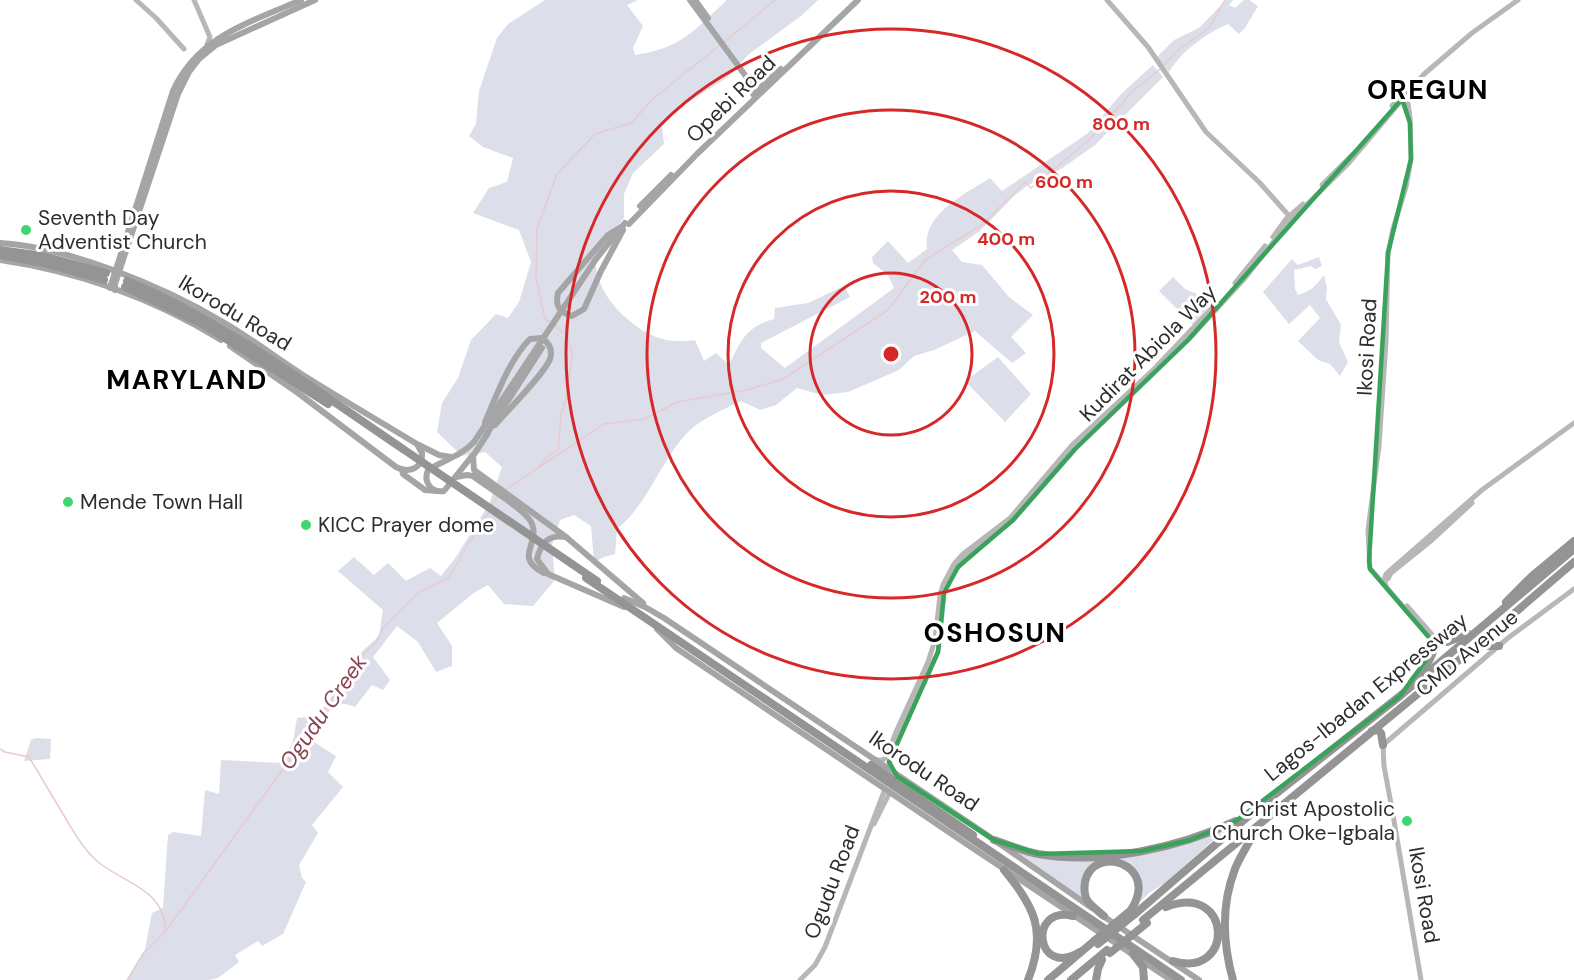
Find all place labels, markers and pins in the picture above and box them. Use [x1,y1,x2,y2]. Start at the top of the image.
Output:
place label: Seventh Day Adventist Church [38,204,207,256]
marker: Seventh Day Adventist Church [19,223,33,237]
centre of rings [881,344,901,364]
place label: Mende Town Hall [80,488,243,516]
marker: Mende Town Hall [61,495,75,509]
place label: KICC Prayer dome [318,511,494,539]
marker: KICC Prayer dome [299,518,313,532]
place label: Christ Apostolic Church Oke-Igbala [1212,795,1395,847]
marker: Christ Apostolic Church Oke-Igbala [1400,814,1414,828]

